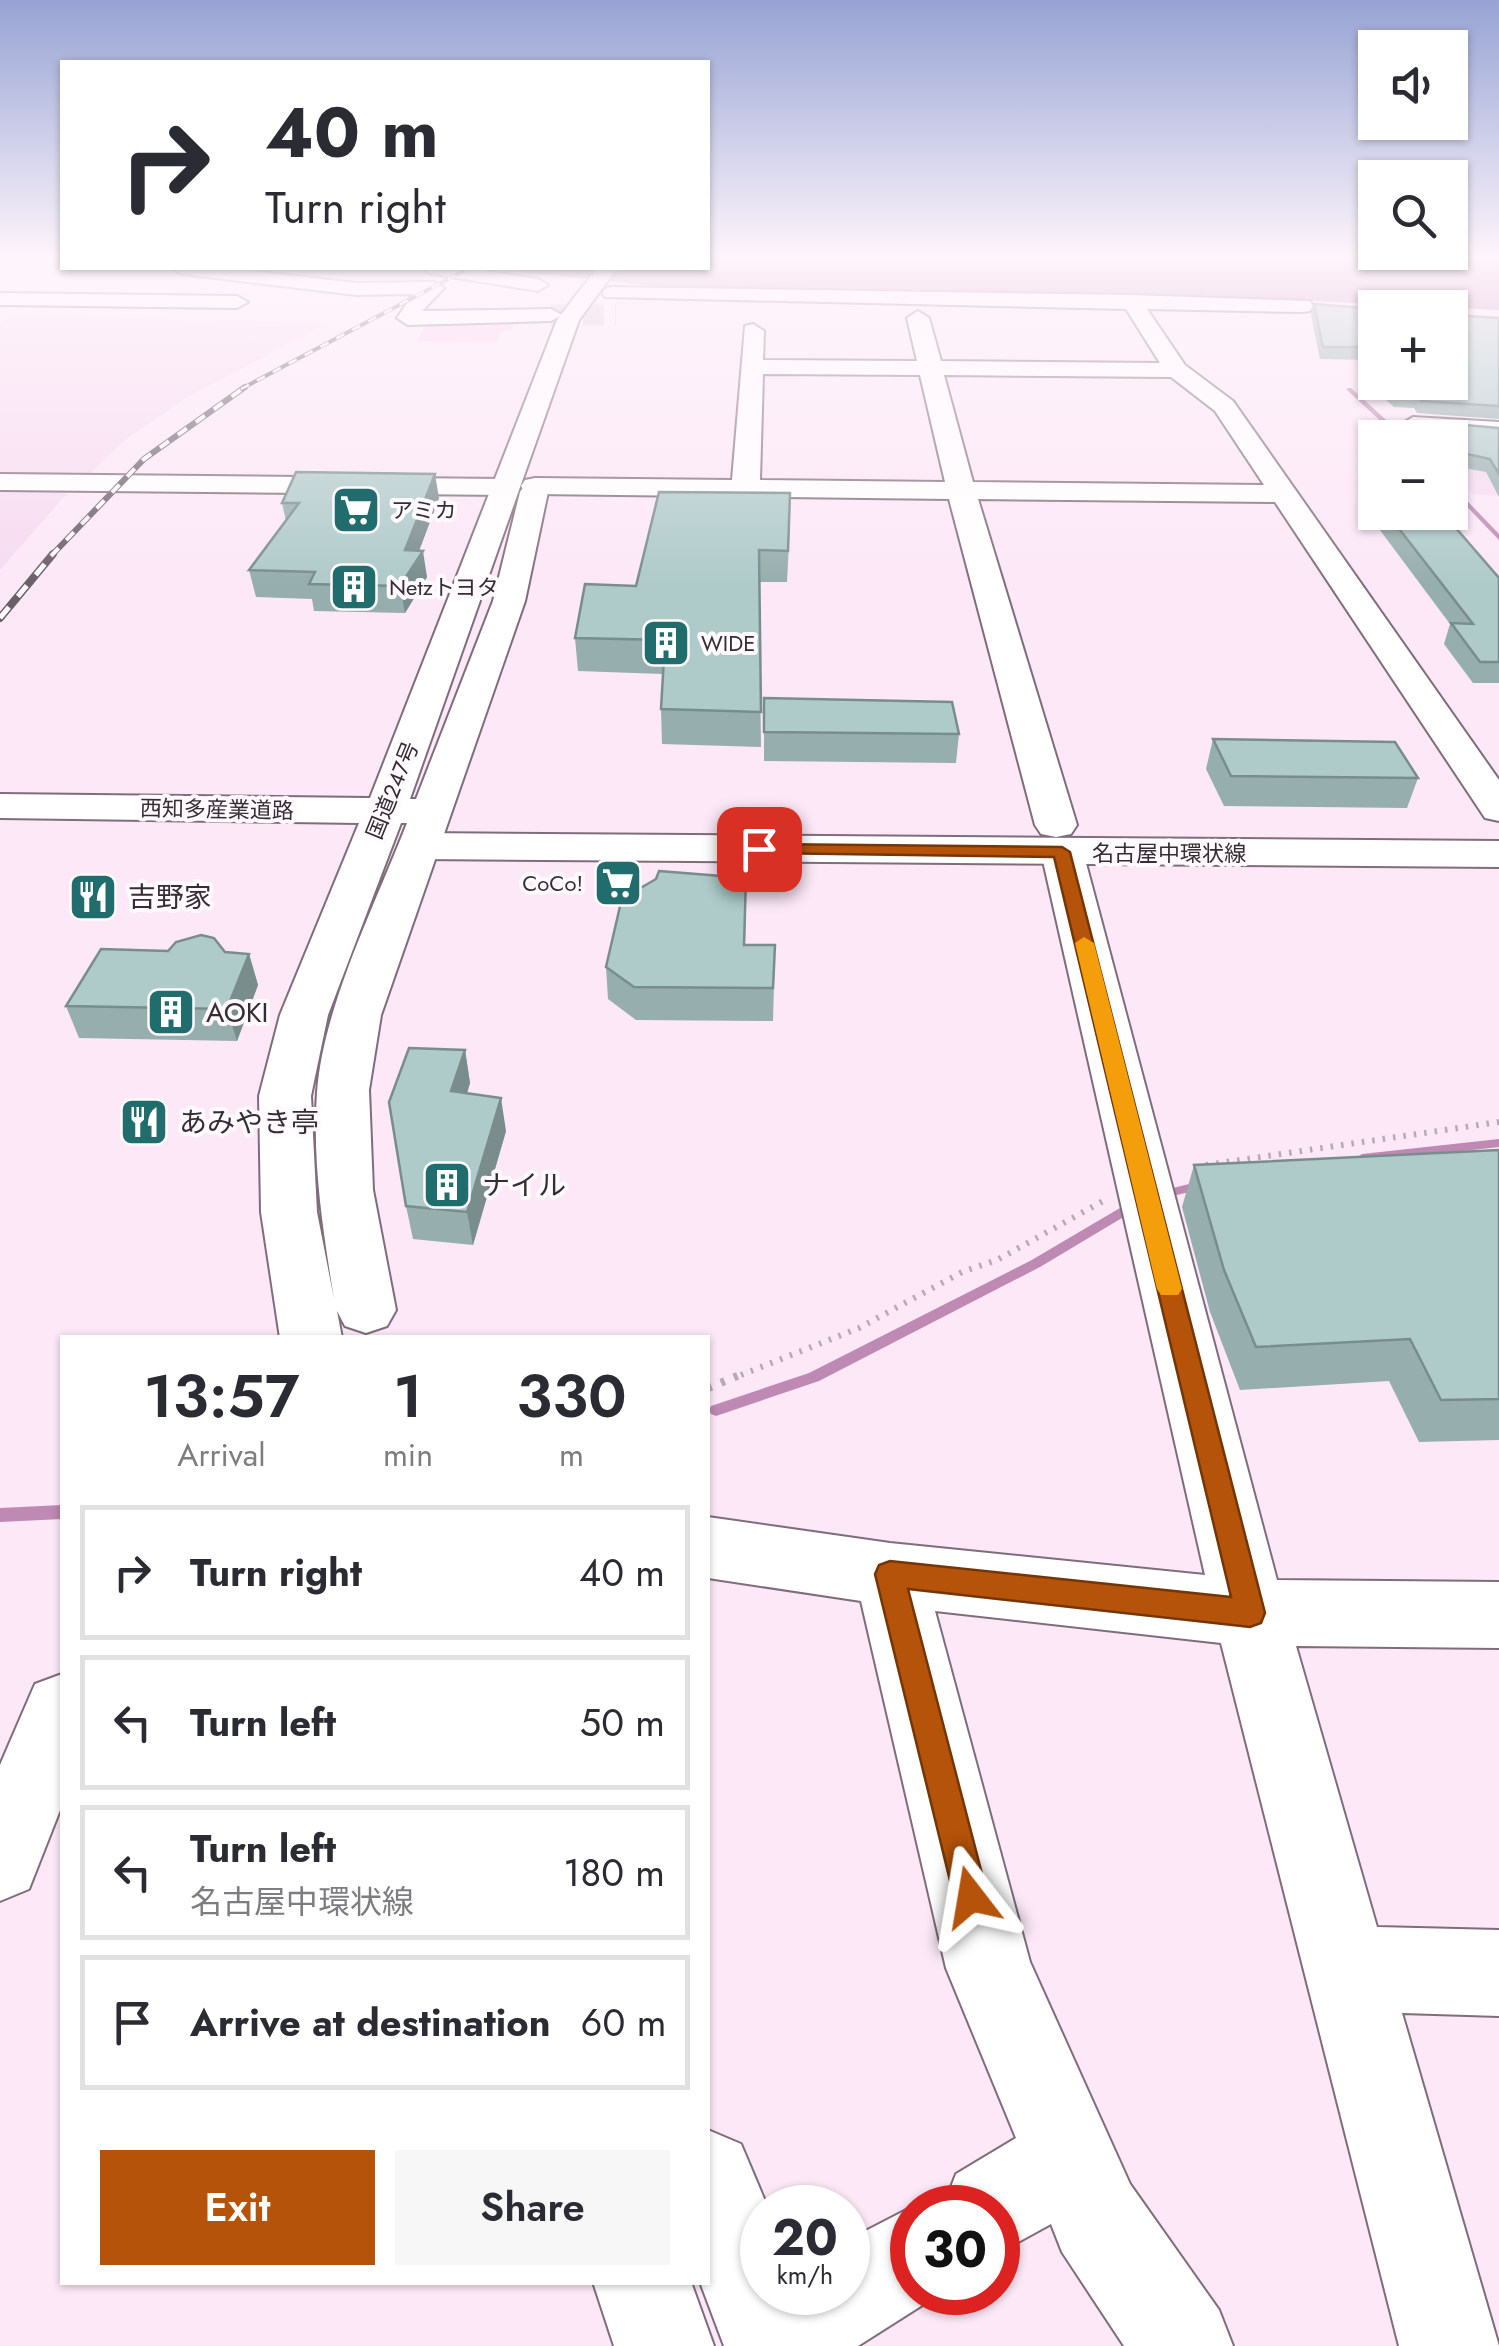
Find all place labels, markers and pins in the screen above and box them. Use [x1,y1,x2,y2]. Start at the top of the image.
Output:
supermarket icon: アミカ [330,484,382,536]
place label: アミカ [391,494,457,526]
building icon: Netzトヨタ [328,561,380,613]
place label: Netzトヨタ [389,571,499,603]
building icon: WIDE [640,617,692,669]
place label: WIDE [701,627,755,659]
pin [717,807,802,892]
supermarket icon: CoCo! [592,857,644,909]
place label: CoCo! [522,867,583,899]
restaurant icon: 吉野家 [67,871,119,923]
place label: 吉野家 [128,877,212,918]
building icon: AOKI [145,986,197,1038]
place label: AOKI [206,992,268,1033]
restaurant icon: あみやき亭 [118,1096,170,1148]
place label: あみやき亭 [179,1102,319,1143]
building icon: ナイル [421,1159,473,1211]
place label: ナイル [482,1165,566,1206]

